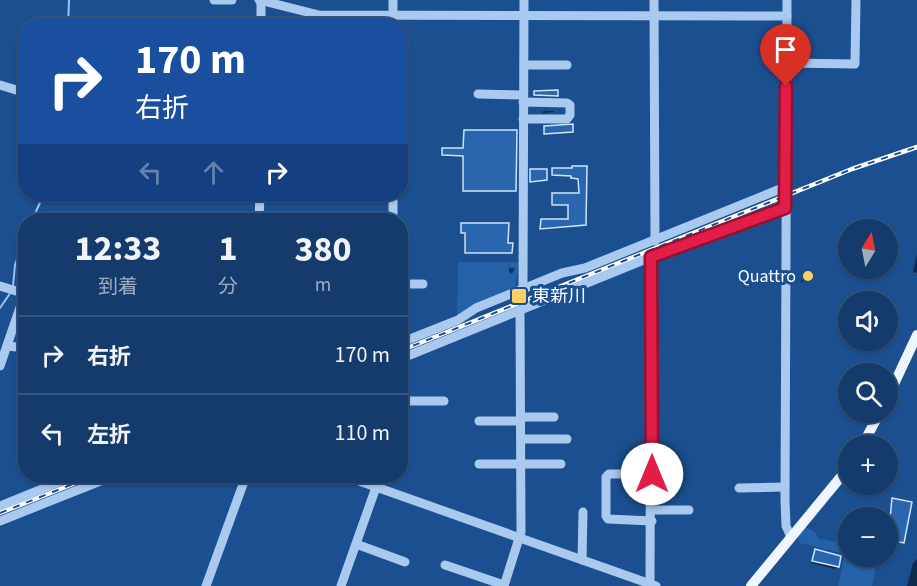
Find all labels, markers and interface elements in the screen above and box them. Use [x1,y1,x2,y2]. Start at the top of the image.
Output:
pin [760,24,811,86]
text: 170 m [135,30,246,90]
icon: arrive [769,33,802,66]
icon: right [36,42,114,120]
text: 右折 [135,89,189,128]
icon: left [134,156,167,189]
icon: ahead [197,156,230,189]
icon: right [260,156,293,189]
north arrow [838,219,898,279]
map controls [838,219,898,567]
text: 12:33 [75,223,161,274]
text: 1 [218,223,237,274]
text: 380 [294,224,351,275]
place label: Quattro [738,264,796,289]
marker: Quattro [801,269,815,283]
text: m [315,271,331,299]
text: 到着 [98,273,138,301]
text: 分 [218,273,238,301]
place label: 東新川 [532,284,586,309]
marker: 東新川 [510,287,528,305]
button: sound [838,291,898,351]
icon: right [36,339,69,372]
text: 170 m [335,339,390,371]
text: 右折 [87,341,131,373]
button: search [838,363,898,423]
icon: left [36,417,69,450]
text: 110 m [335,417,390,449]
text: 左折 [87,419,131,451]
button: + [838,435,898,495]
position arrow [620,442,684,506]
button: − [838,507,898,567]

